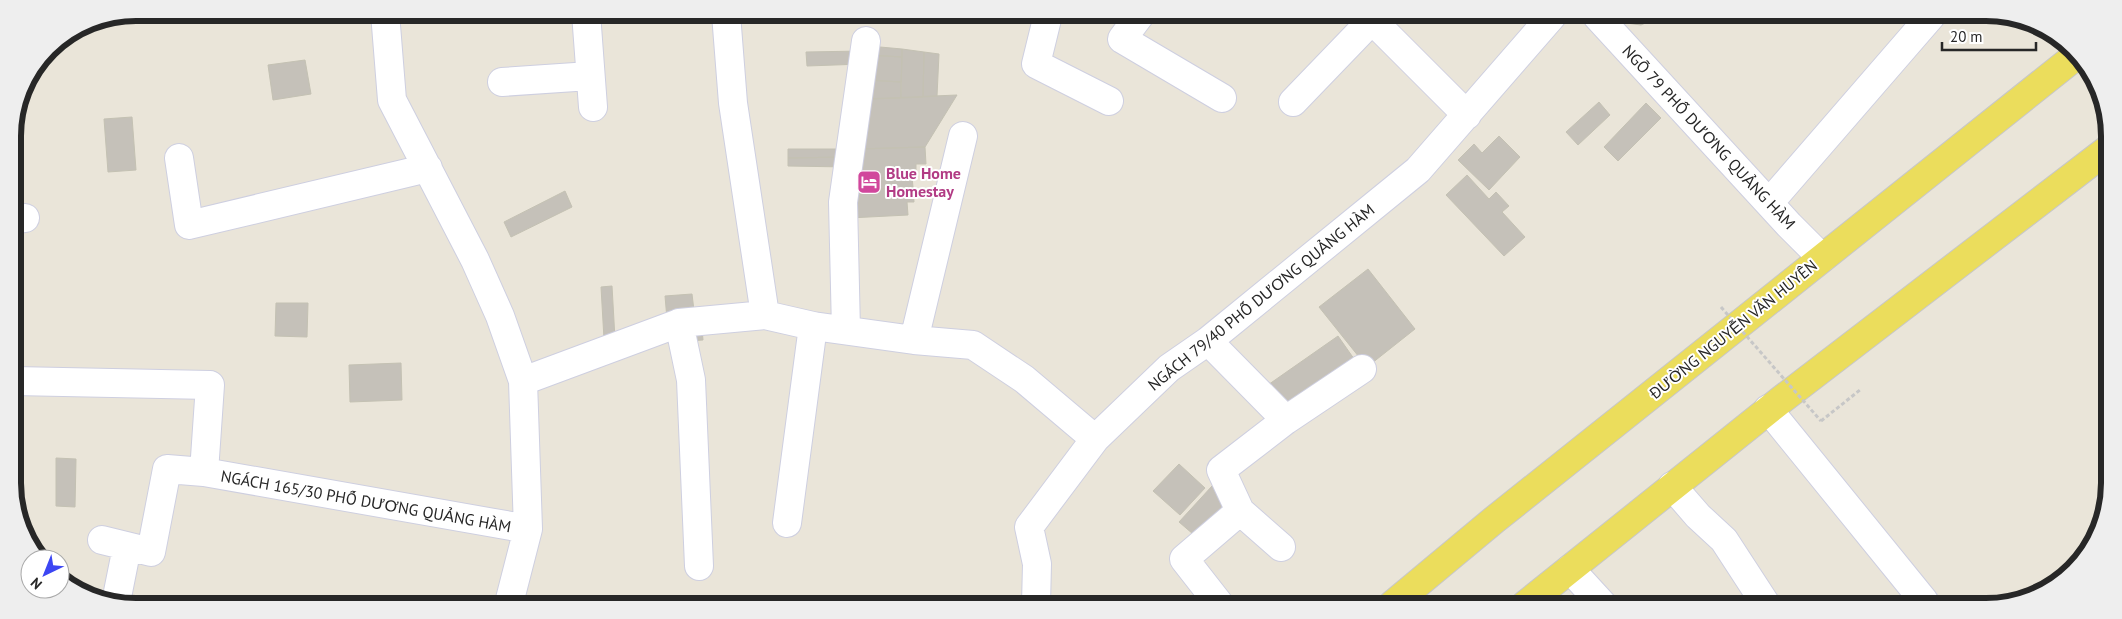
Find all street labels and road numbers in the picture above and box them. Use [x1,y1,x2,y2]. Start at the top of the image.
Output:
street label: NGÕ 79 PHỐ DƯƠNG QUẢNG HÀM [1618,41,1800,233]
street label: NGÁCH 79/40 PHỐ DƯƠNG QUẢNG HÀM [1144,199,1378,395]
street label: ĐƯỜNG NGUYỄN VĂN HUYÊN [1644,255,1821,404]
street label: NGÁCH 165/30 PHỐ DƯƠNG QUẢNG HÀM [219,466,513,536]

